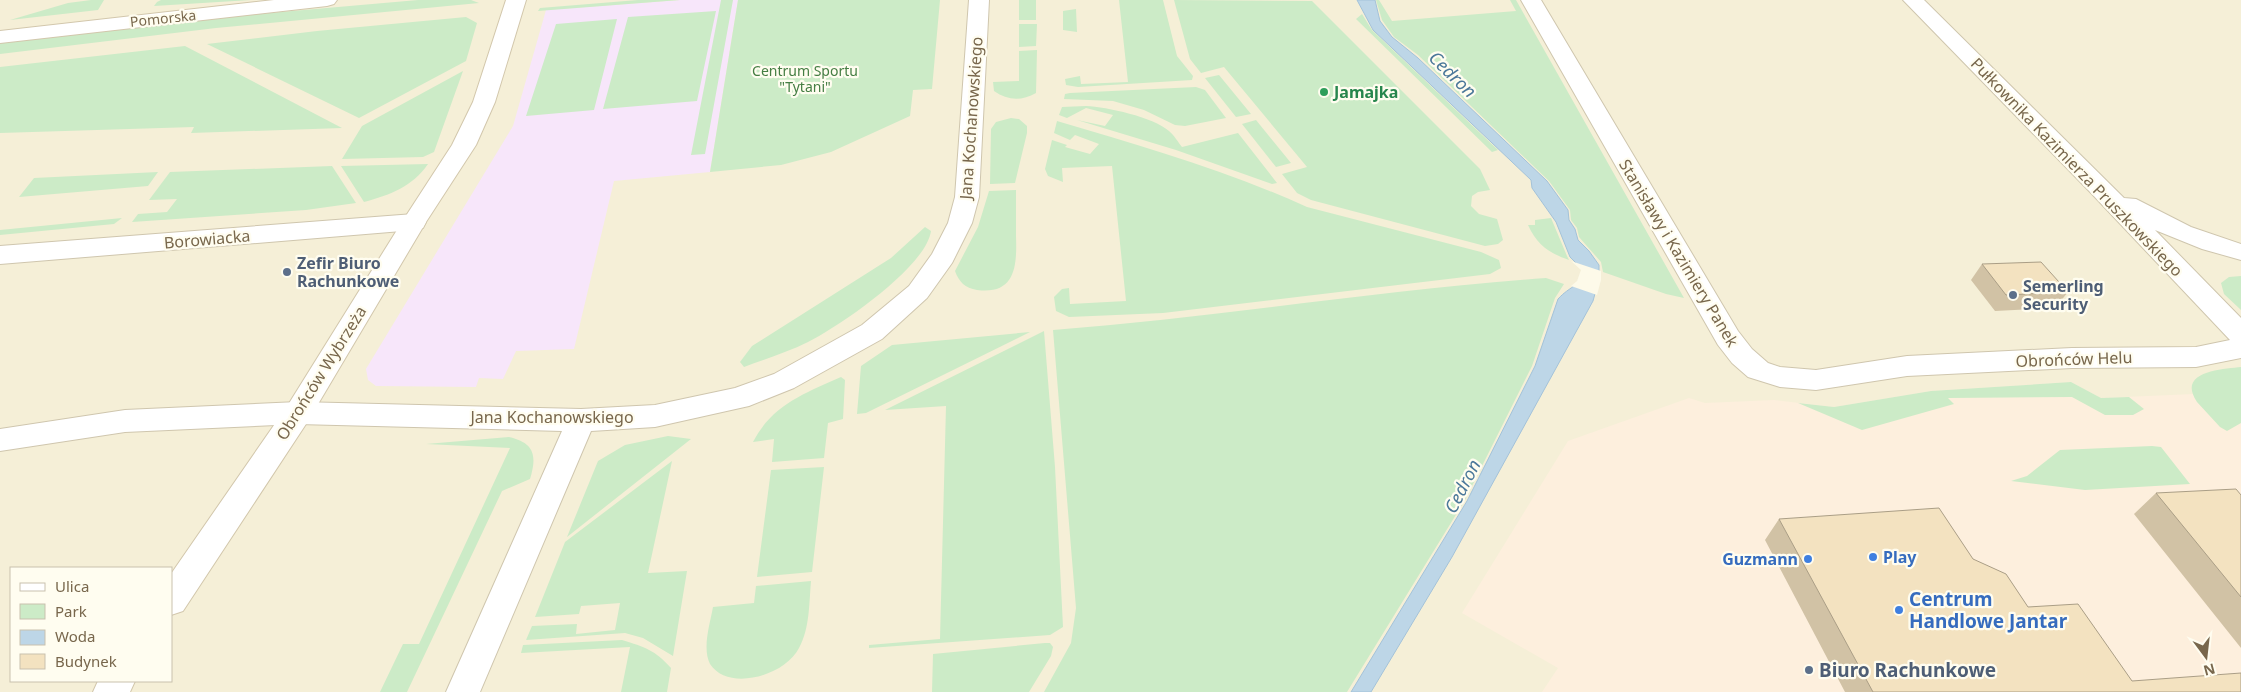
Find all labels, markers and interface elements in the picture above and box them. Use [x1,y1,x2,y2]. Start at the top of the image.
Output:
street label: Pomorska [129,5,197,31]
street label: Jana Kochanowskiego [954,36,988,202]
water label: Cedron [1424,45,1482,103]
street label: Pułkownika Kazimierza Pruszkowskiego [1966,53,2188,281]
park label: Centrum Sportu "Tytani" [752,61,858,96]
place label: Jamajka [1332,81,1398,103]
marker: Jamajka [1318,86,1330,98]
street label: Stanisławy i Kazimiery Panek [1614,155,1744,351]
street label: Borowiacka [163,224,251,254]
place label: Zefir Biuro Rachunkowe [297,252,399,292]
marker: Zefir Biuro Rachunkowe [281,266,293,278]
place label: Semerling Security [2023,275,2104,315]
marker: Semerling Security [2007,289,2019,301]
street label: Obrońców Wybrzeża [271,302,371,444]
street label: Obrońców Helu [2015,346,2133,372]
street label: Jana Kochanowskiego [468,406,634,428]
water label: Cedron [1438,455,1486,517]
place label: Play [1883,546,1917,568]
place label: Guzmann [1722,548,1798,570]
marker: Play [1867,551,1879,563]
marker: Guzmann [1802,553,1814,565]
legend [10,567,172,682]
text: Ulica [55,576,89,596]
place label: Centrum Handlowe Jantar [1909,586,2068,634]
text: Park [55,601,87,621]
marker: Centrum Handlowe Jantar [1893,604,1905,616]
text: Woda [55,626,95,646]
north arrow [2181,632,2231,682]
text: Budynek [55,651,117,671]
place label: Biuro Rachunkowe [1819,657,1996,683]
text: N [2202,659,2217,681]
marker: Biuro Rachunkowe [1803,664,1815,676]

